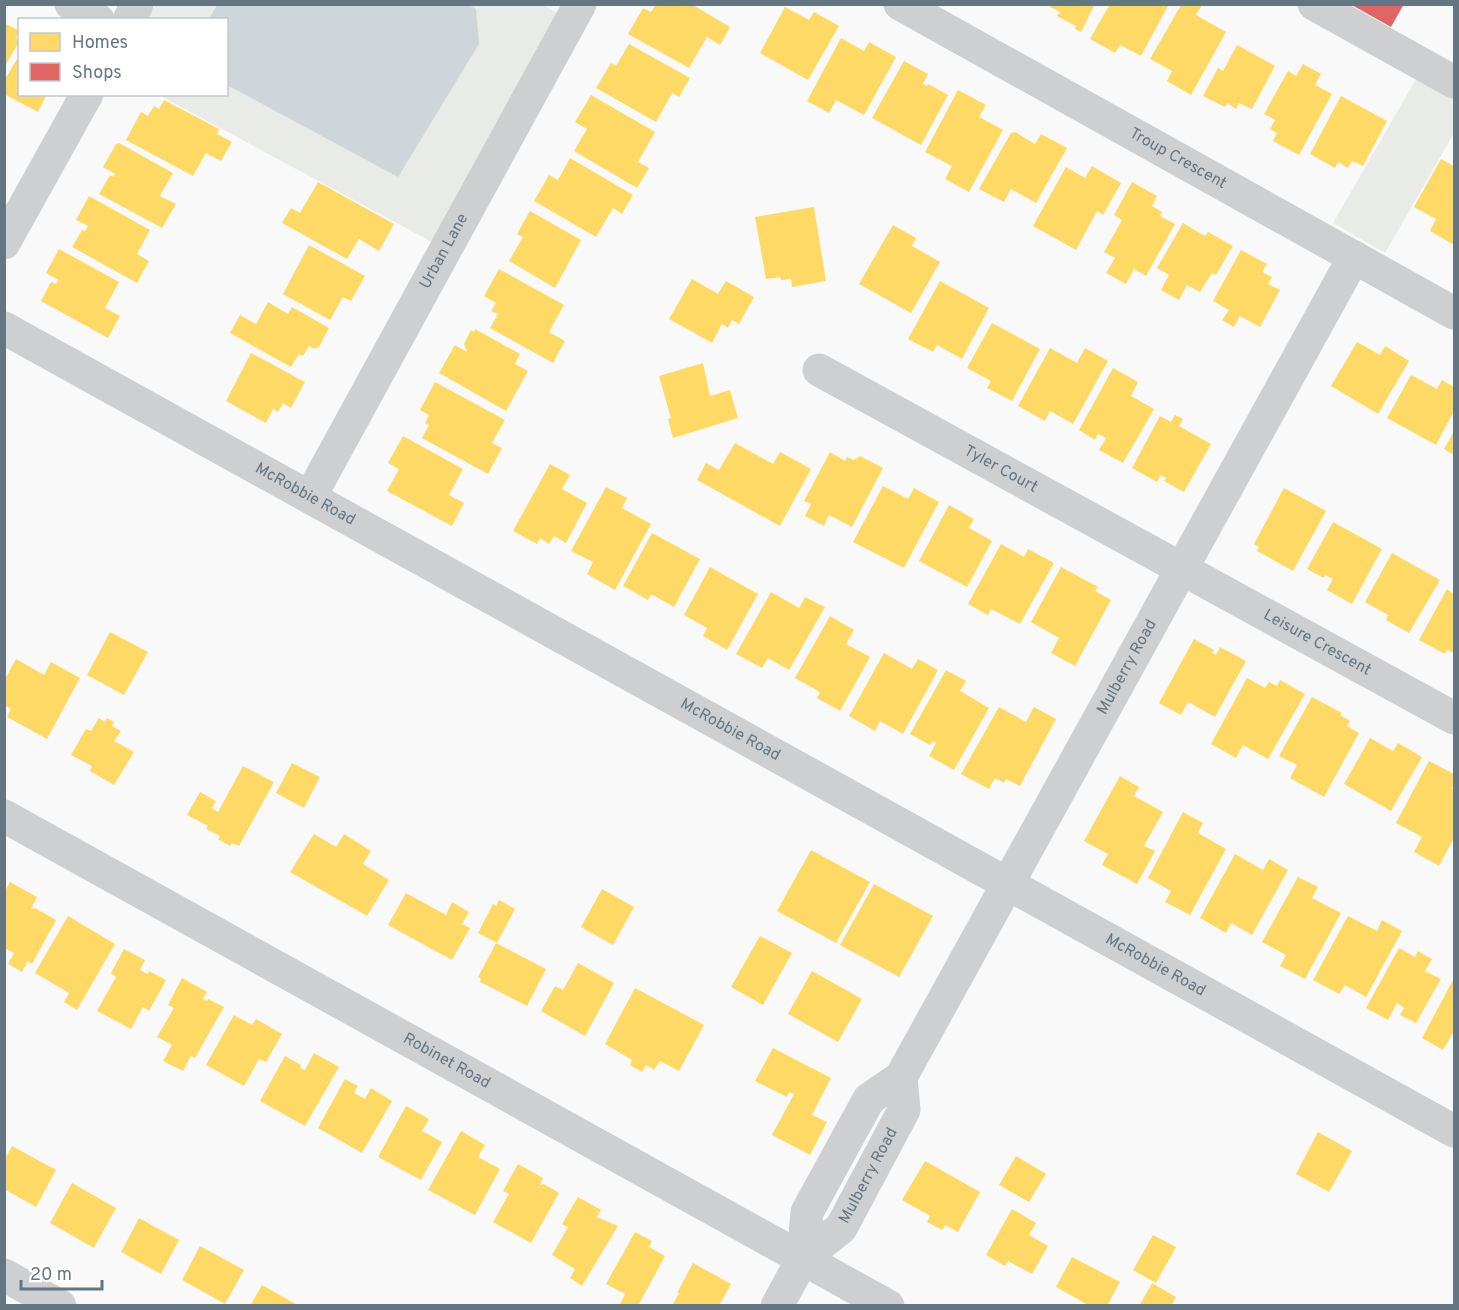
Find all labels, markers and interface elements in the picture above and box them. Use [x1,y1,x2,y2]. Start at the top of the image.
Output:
legend [18,18,228,96]
text: Homes [72,32,128,55]
text: Shops [72,62,122,85]
street label: Troup Crescent [1126,124,1230,194]
street label: Urban Lane [416,210,473,293]
street label: Tyler Court [960,441,1041,498]
street label: McRobbie Road [251,459,359,530]
street label: Leisure Crescent [1260,605,1375,681]
street label: Mulberry Road [1093,616,1162,718]
street label: McRobbie Road [676,694,784,766]
street label: McRobbie Road [1102,930,1209,1001]
street label: Robinet Road [399,1029,494,1094]
street label: Mulberry Road [835,1125,903,1227]
scale bar [21,1253,102,1291]
text: 20 m [30,1264,72,1287]

